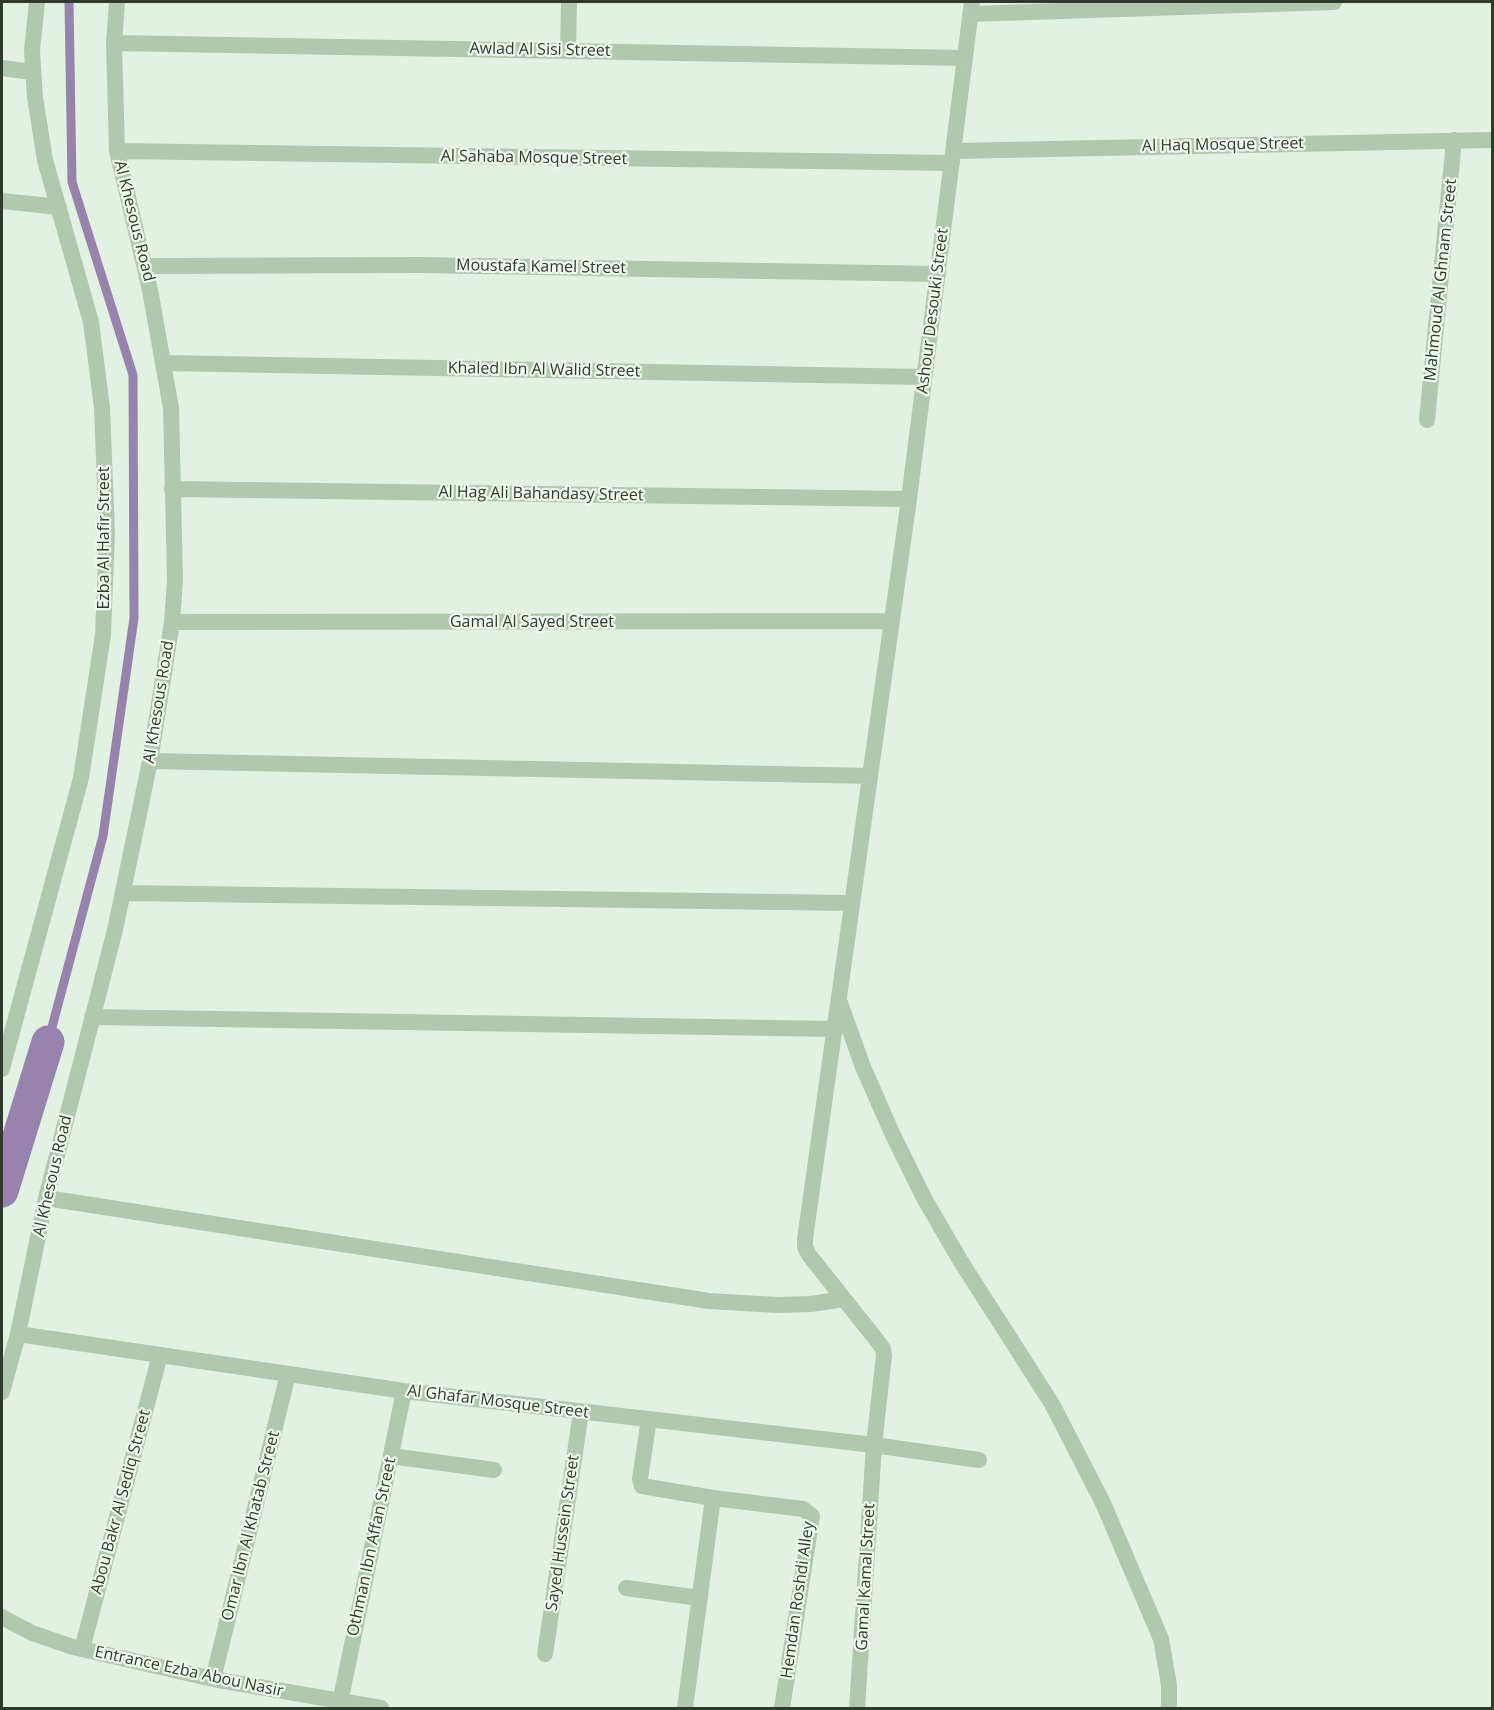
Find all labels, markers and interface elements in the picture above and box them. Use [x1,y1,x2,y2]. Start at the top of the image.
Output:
street label: Awlad Al Sisi Street [469,39,611,61]
street label: Al Haq Mosque Street [1142,134,1304,156]
street label: Al Sahaba Mosque Street [441,147,627,169]
street label: Al Khesous Road [110,159,158,283]
street label: Mahmoud Al Ghnam Street [1421,178,1461,382]
street label: Ashour Desouki Street [913,227,953,395]
street label: Moustafa Kamel Street [456,256,626,278]
street label: Khaled Ibn Al Walid Street [448,359,640,381]
street label: Ezba Al Hafir Street [94,466,114,610]
street label: Al Hag Ali Bahandasy Street [438,483,644,505]
street label: Gamal Al Sayed Street [450,612,614,632]
street label: Al Khesous Road [140,639,178,765]
street label: Al Khesous Road [30,1113,76,1239]
street label: Al Ghafar Mosque Street [406,1381,590,1423]
street label: Abou Bakr Al Sediq Street [87,1408,155,1596]
street label: Omar Ibn Al Khatab Street [218,1429,284,1623]
street label: Sayed Hussein Street [543,1454,583,1612]
street label: Othman Ibn Affan Street [344,1456,400,1638]
street label: Gamal Kamal Street [853,1503,879,1651]
street label: Hemdan Roshdi Alley [777,1520,819,1680]
street label: Entrance Ezba Abou Nasir [93,1643,285,1701]

